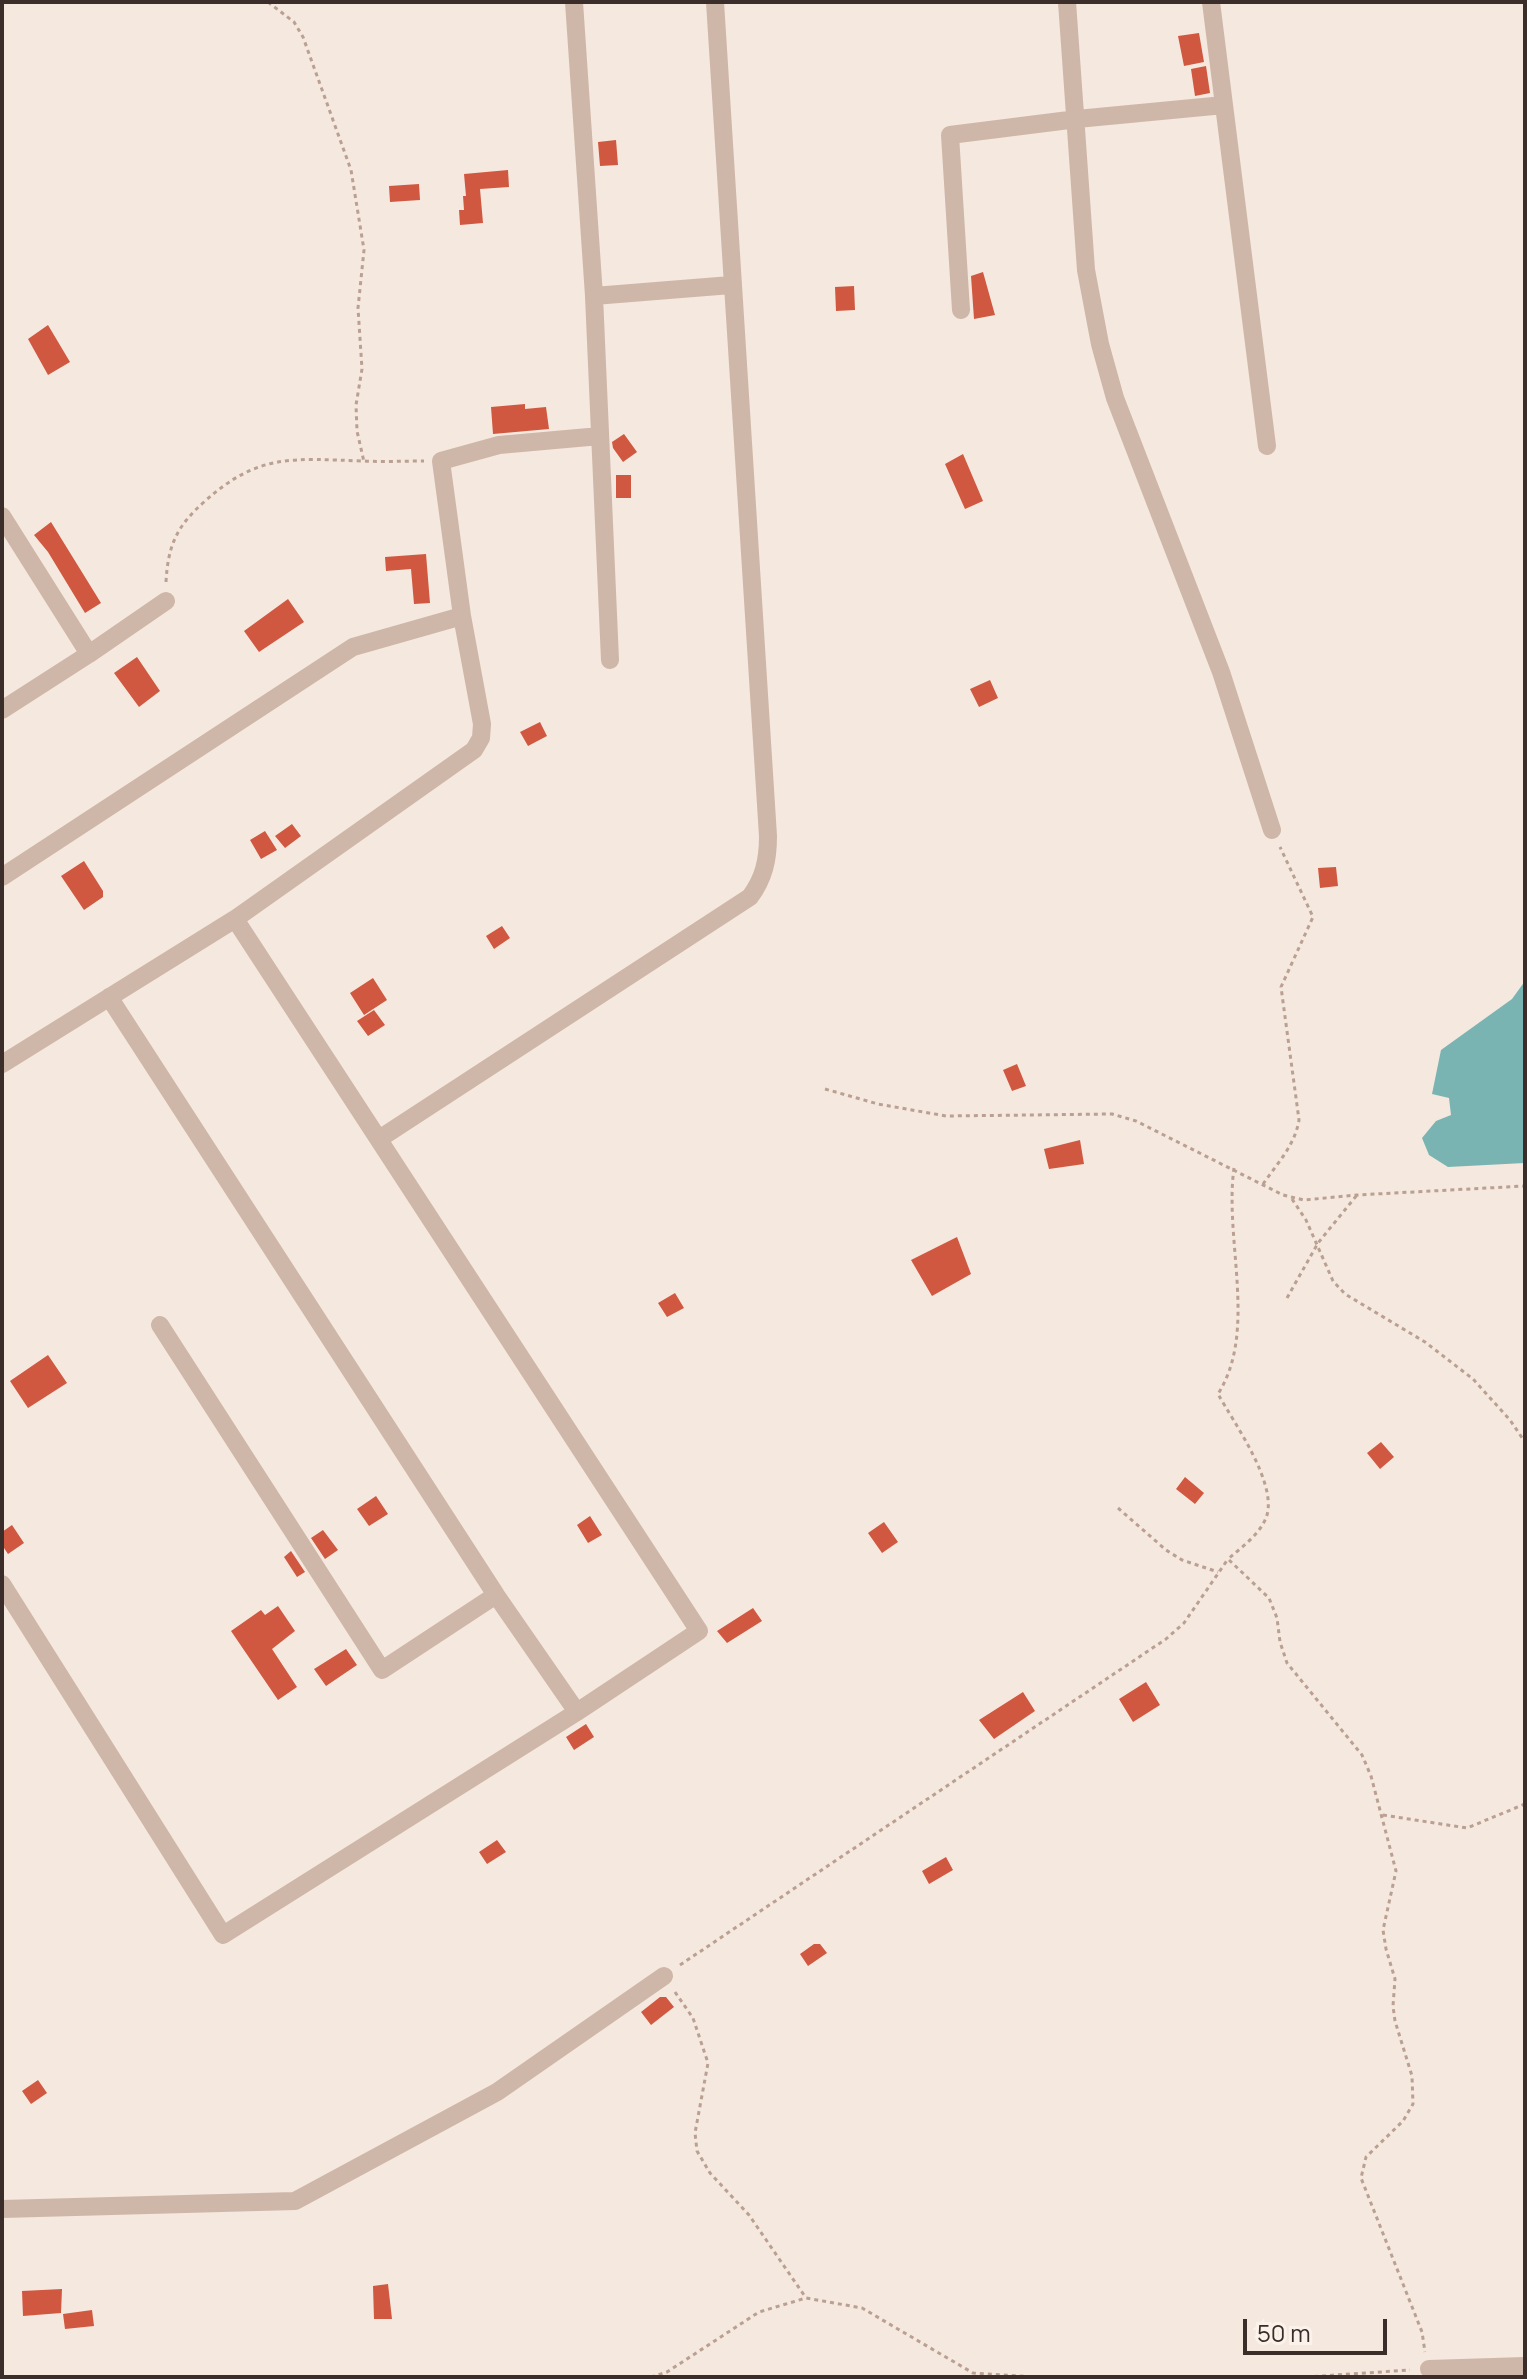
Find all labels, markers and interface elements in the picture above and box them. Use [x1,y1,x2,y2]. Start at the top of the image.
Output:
scale bar [1247,2303,1391,2353]
text: 50 m [1257,2316,1311,2349]

